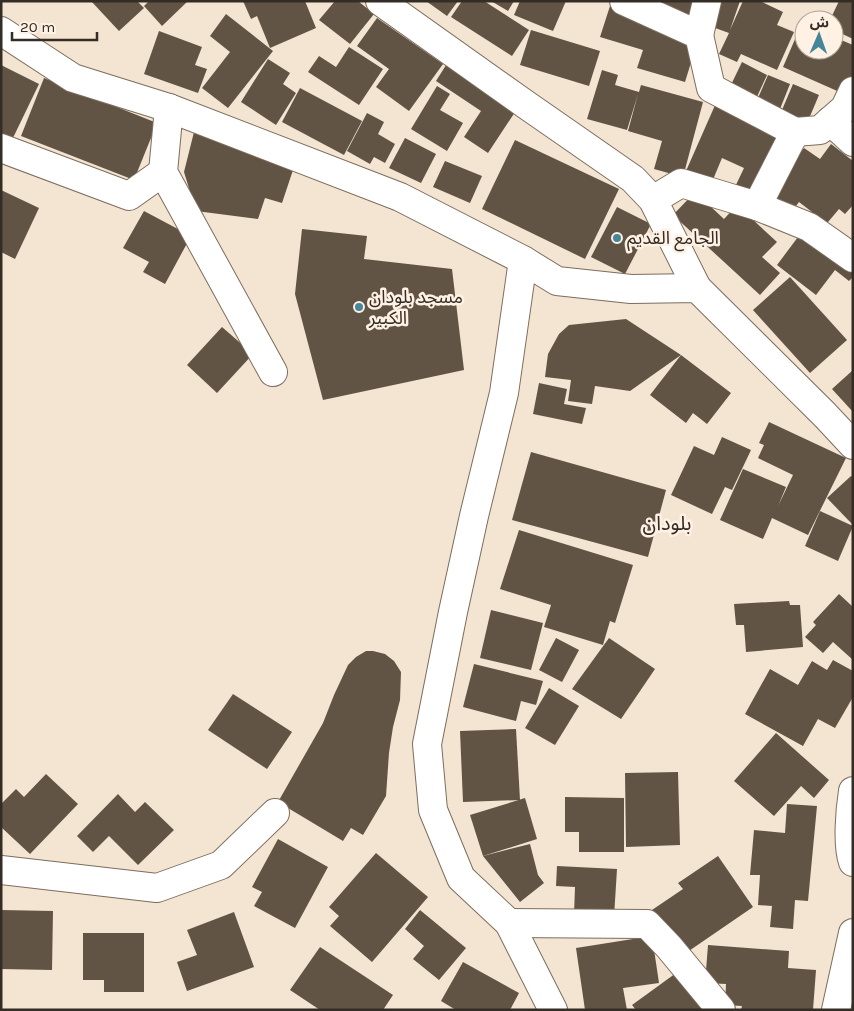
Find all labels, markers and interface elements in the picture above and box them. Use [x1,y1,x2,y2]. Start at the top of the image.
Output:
scale bar [12,10,98,42]
north arrow [794,10,844,60]
text: ش [810,14,829,31]
text: 20 m [20,18,55,36]
place label: الجامع القديم [627,227,719,252]
marker: الجامع القديم [611,232,623,244]
place label: مسجد بلودان الكبير [368,286,463,329]
marker: مسجد بلودان الكبير [353,301,365,313]
district label: بلودان [643,512,691,535]

